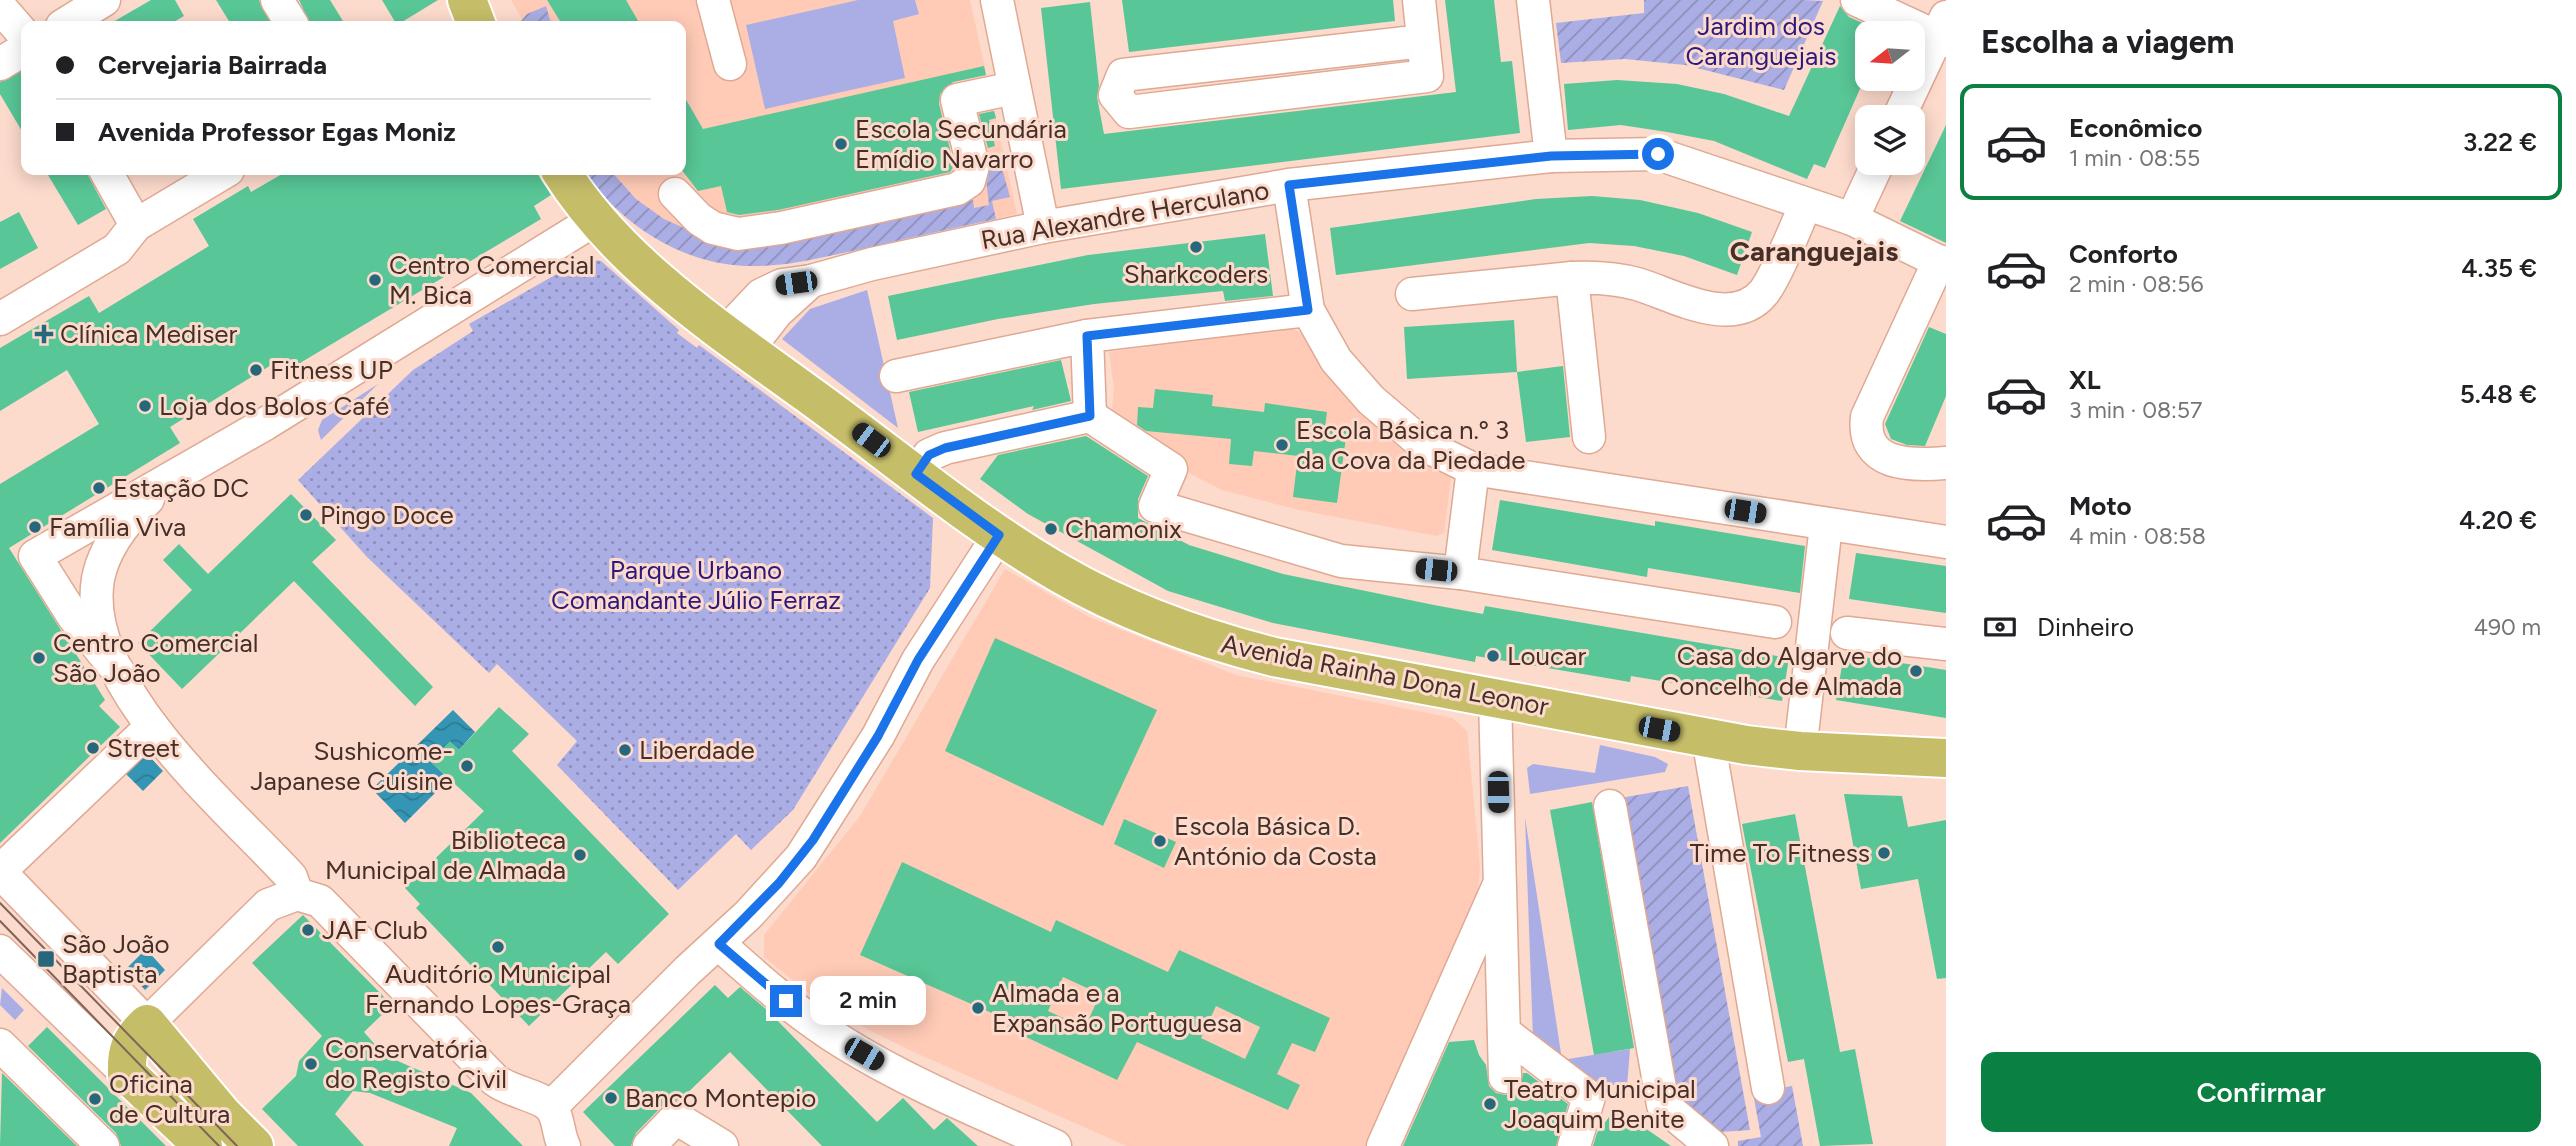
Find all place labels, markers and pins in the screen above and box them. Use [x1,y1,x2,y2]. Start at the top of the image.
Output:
place label: Escola Secundária Emídio Navarro [855,113,1067,175]
marker: Escola Secundária Emídio Navarro [833,136,849,152]
marker: Sharkcoders [1188,239,1204,255]
place label: Centro Comercial M. Bica [389,249,595,311]
place label: Sharkcoders [1124,258,1268,290]
marker: Centro Comercial M. Bica [367,272,383,288]
place label: Clínica Mediser [60,318,238,350]
marker: Clínica Mediser [34,324,54,344]
place label: Fitness UP [270,354,393,386]
marker: Fitness UP [248,362,264,378]
place label: Loja dos Bolos Café [159,390,389,422]
marker: Loja dos Bolos Café [137,398,153,414]
place label: Escola Básica n.º 3 da Cova da Piedade [1296,414,1525,476]
marker: Escola Básica n.º 3 da Cova da Piedade [1274,437,1290,453]
place label: Estação DC [113,472,249,504]
marker: Estação DC [91,480,107,496]
place label: Pingo Doce [320,499,454,531]
marker: Pingo Doce [298,507,314,523]
place label: Família Viva [49,511,186,543]
place label: Chamonix [1065,513,1182,545]
marker: Família Viva [27,519,43,535]
marker: Chamonix [1043,521,1059,537]
place label: Centro Comercial São João [53,627,259,689]
place label: Loucar [1507,640,1586,672]
place label: Casa do Algarve do Concelho de Almada [1661,640,1902,702]
marker: Loucar [1485,648,1501,664]
marker: Centro Comercial São João [31,650,47,666]
marker: Casa do Algarve do Concelho de Almada [1908,663,1924,679]
place label: Street [107,732,180,764]
place label: Liberdade [639,734,755,766]
place label: Sushicome- Japanese Cuisine [250,735,453,797]
marker: Street [85,740,101,756]
marker: Liberdade [617,742,633,758]
marker: Sushicome- Japanese Cuisine [459,758,475,774]
place label: Escola Básica D. António da Costa [1174,810,1377,872]
place label: Biblioteca Municipal de Almada [325,824,566,886]
marker: Escola Básica D. António da Costa [1152,833,1168,849]
place label: Time To Fitness [1690,837,1870,869]
marker: Time To Fitness [1876,845,1892,861]
marker: Biblioteca Municipal de Almada [572,847,588,863]
place label: JAF Club [322,914,428,946]
marker: JAF Club [300,922,316,938]
place label: São João Baptista [62,928,169,990]
marker: Auditório Municipal Fernando Lopes-Graça [490,939,506,955]
marker: São João Baptista [36,949,56,969]
place label: Auditório Municipal Fernando Lopes-Graça [365,958,631,1020]
place label: Almada e a Expansão Portuguesa [992,977,1242,1039]
marker: Almada e a Expansão Portuguesa [970,1000,986,1016]
place label: Conservatória do Registo Civil [325,1033,507,1095]
marker: Conservatória do Registo Civil [303,1056,319,1072]
place label: Oficina de Cultura [109,1068,230,1130]
place label: Teatro Municipal Joaquim Benite [1504,1073,1696,1135]
place label: Banco Montepio [625,1082,816,1114]
marker: Banco Montepio [603,1090,619,1106]
marker: Oficina de Cultura [87,1091,103,1107]
marker: Teatro Municipal Joaquim Benite [1482,1096,1498,1112]

